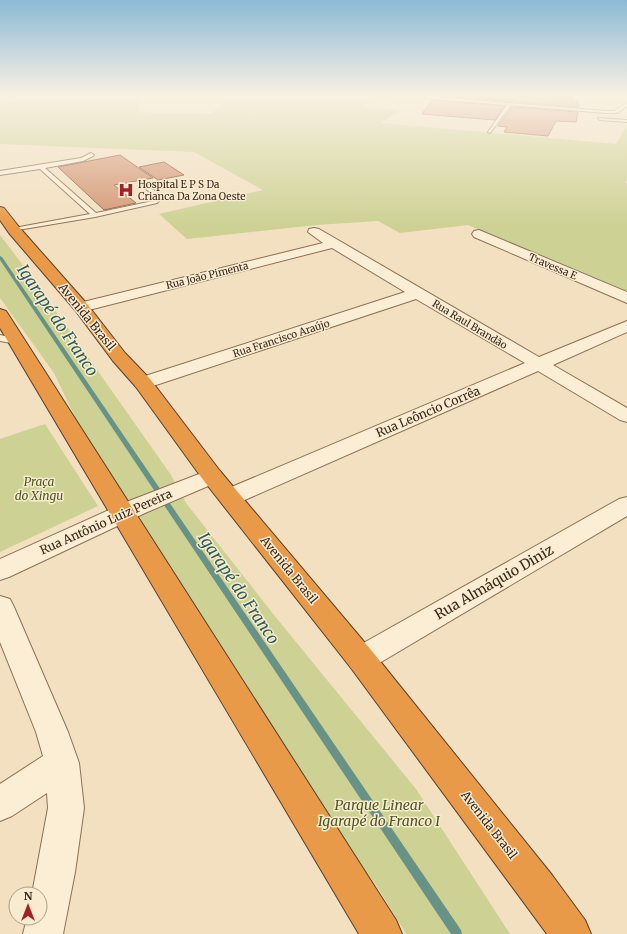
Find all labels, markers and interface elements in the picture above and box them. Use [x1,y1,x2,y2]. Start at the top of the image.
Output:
place label: Hospital E P S Da Crianca Da Zona Oeste [138,178,245,203]
hospital icon: Hospital E P S Da Crianca Da Zona Oeste [117,181,135,199]
street label: Travessa E [527,250,580,283]
street label: Rua João Pimenta [165,259,250,292]
water label: Igarapé do Franco [13,260,103,380]
street label: Avenida Brasil [55,279,119,354]
street label: Rua Raul Brandão [430,297,510,352]
street label: Rua Francisco Araújo [231,317,331,360]
street label: Rua Leôncio Corrêa [374,383,483,440]
park label: Praça do Xingu [15,474,63,503]
street label: Rua Antônio Luiz Pereira [37,485,175,557]
water label: Igarapé do Franco [194,528,284,648]
street label: Avenida Brasil [257,532,321,607]
street label: Rua Almáquio Diniz [431,540,557,623]
street label: Avenida Brasil [458,787,521,862]
park label: Parque Linear Igarapé do Franco I [318,796,440,830]
north arrow [8,886,48,926]
text: N [24,889,33,903]

